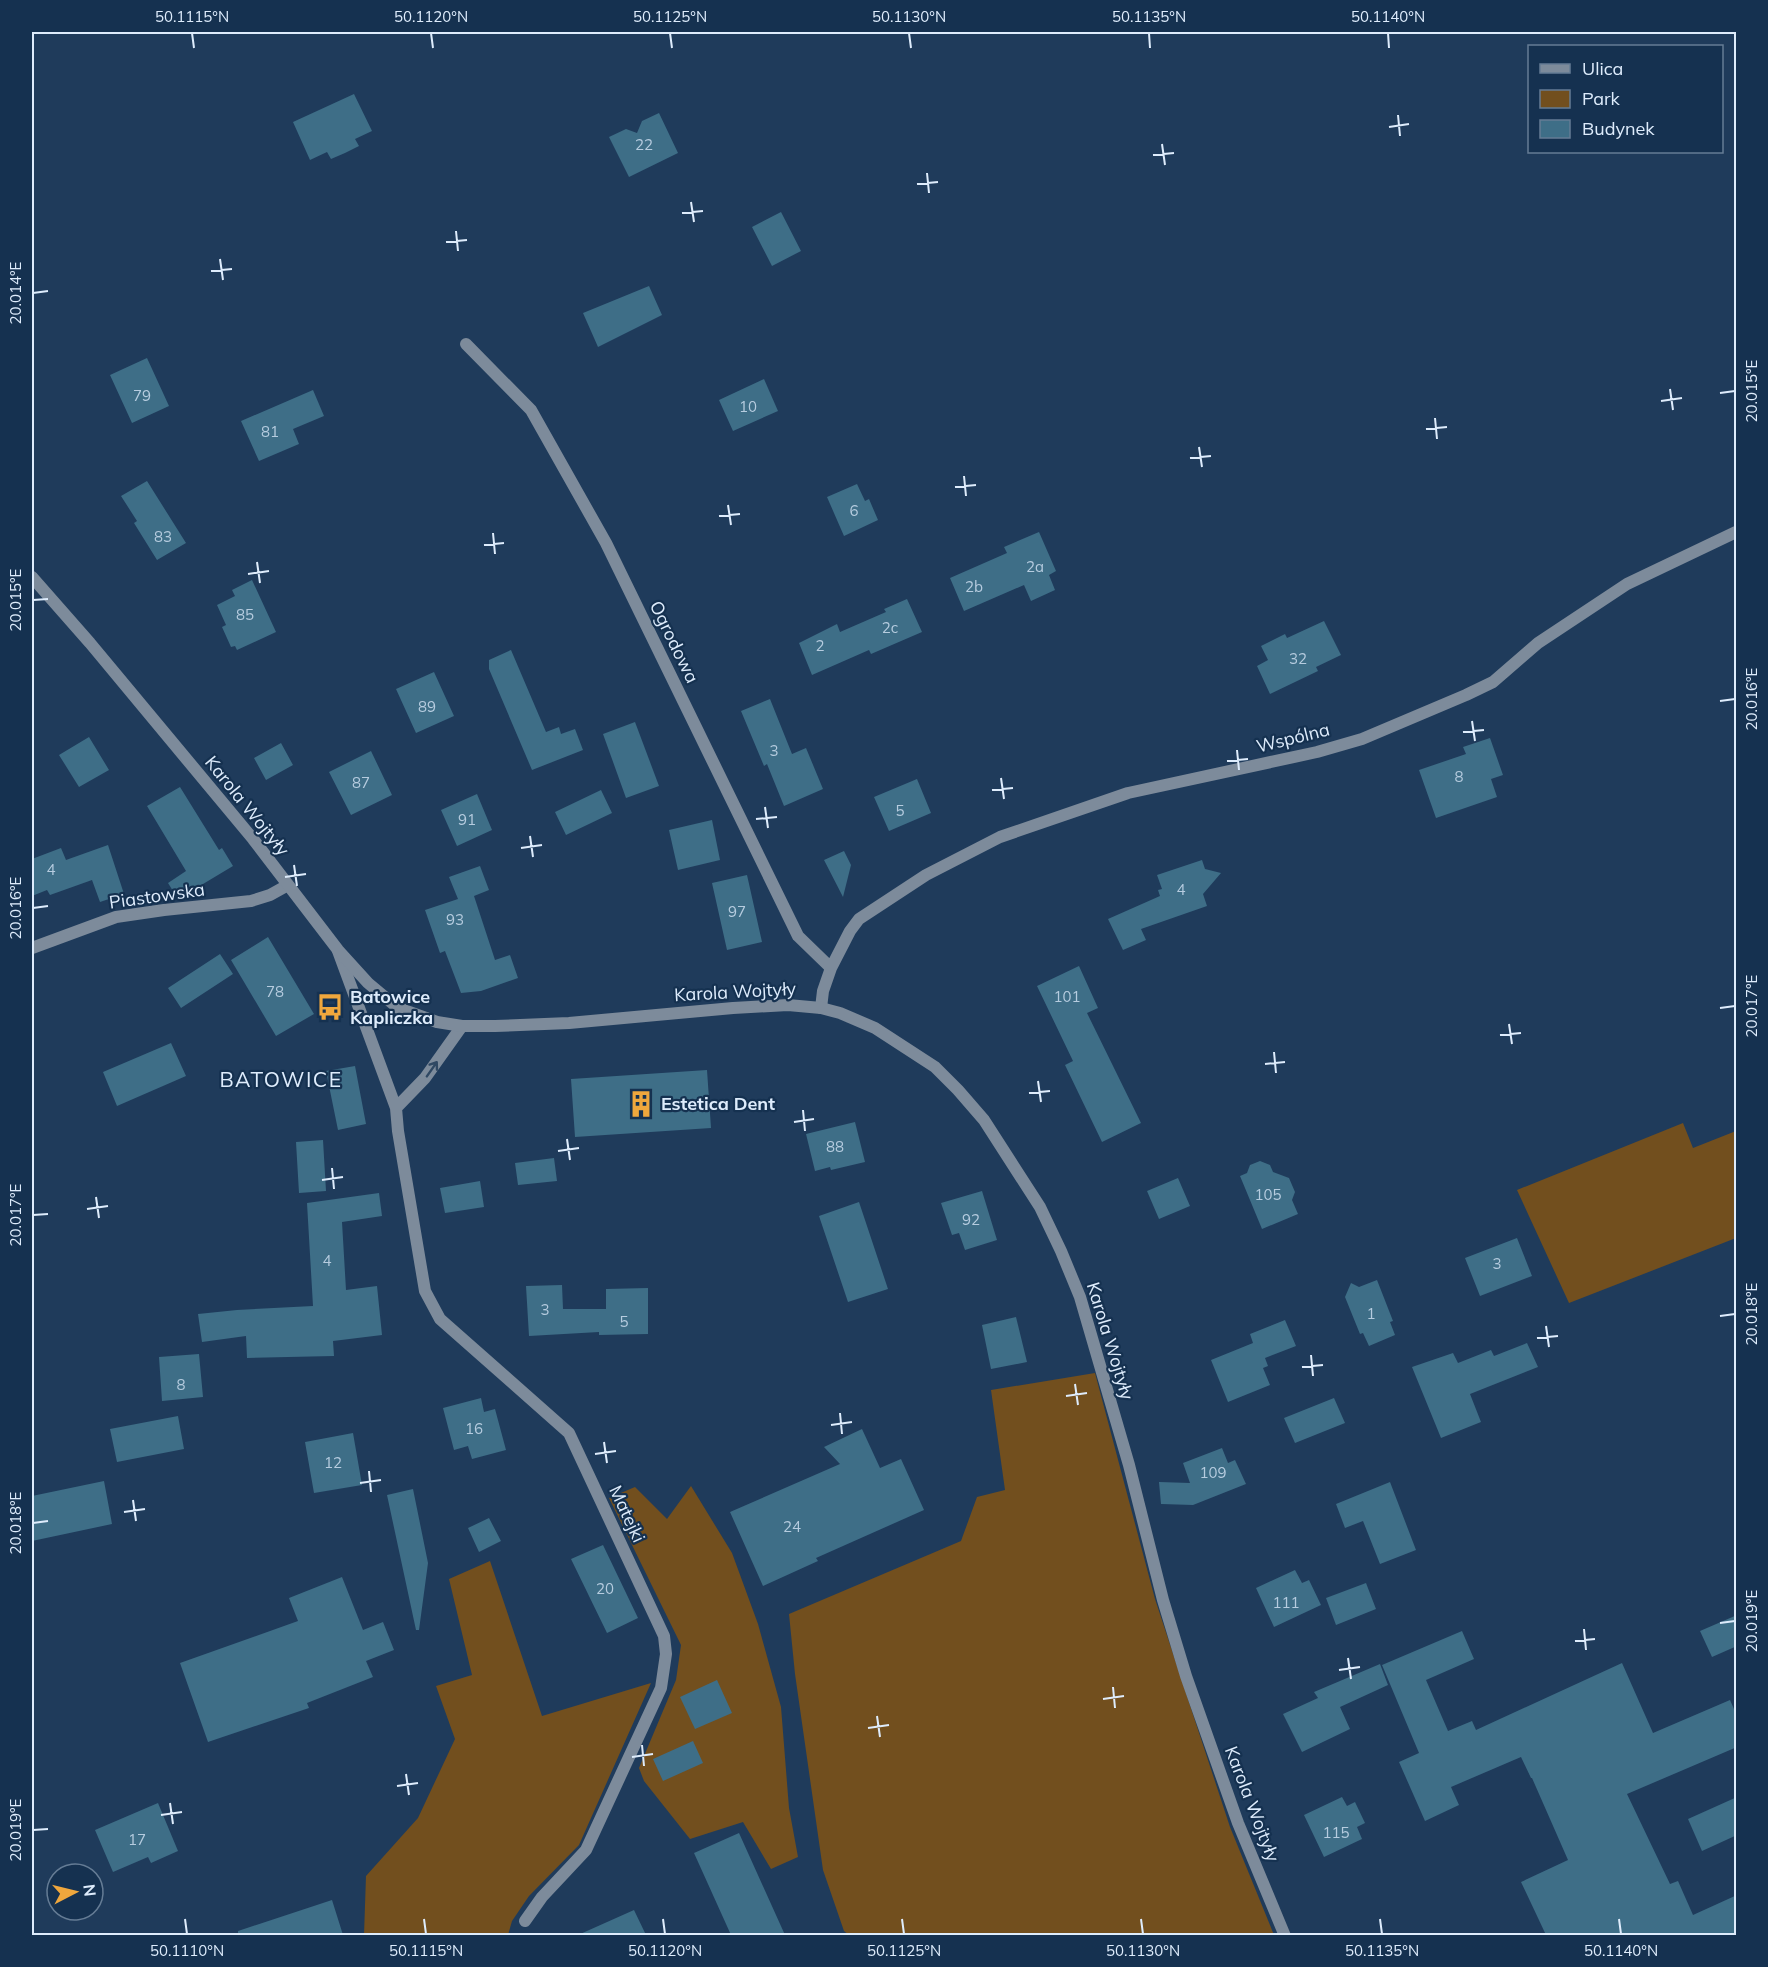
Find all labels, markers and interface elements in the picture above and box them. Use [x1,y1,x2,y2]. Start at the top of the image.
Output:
text: 50.1115°N [155,7,229,26]
text: 50.1120°N [394,7,468,26]
text: 50.1125°N [633,7,707,26]
text: 50.1130°N [872,7,946,26]
text: 50.1135°N [1112,7,1186,26]
text: 50.1140°N [1351,7,1425,26]
legend [1528,45,1723,153]
text: Ulica [1582,57,1623,80]
text: Park [1582,87,1621,110]
text: Budynek [1582,117,1655,140]
house number: 22 [635,135,653,154]
text: 20.014°E [6,261,25,324]
text: 20.015°E [1742,359,1761,422]
house number: 79 [133,386,151,405]
house number: 10 [739,397,757,416]
house number: 81 [261,422,279,441]
house number: 6 [849,501,859,520]
house number: 83 [154,527,172,546]
house number: 2a [1026,557,1044,576]
text: 20.015°E [6,568,25,631]
house number: 2b [965,577,983,596]
street label: Ogrodowa [645,597,704,687]
house number: 85 [236,605,254,624]
house number: 2c [882,618,898,637]
house number: 2 [815,636,825,655]
house number: 32 [1289,649,1307,668]
text: 20.016°E [1742,667,1761,730]
house number: 89 [418,697,436,716]
street label: Wspólna [1254,717,1332,758]
house number: 3 [769,741,779,760]
street label: Karola Wojtyły [200,751,295,861]
house number: 8 [1454,767,1464,786]
house number: 87 [352,773,370,792]
house number: 5 [895,801,905,820]
house number: 91 [458,810,476,829]
house number: 4 [46,860,56,879]
text: 20.016°E [6,876,25,939]
street label: Piastowska [108,877,206,914]
house number: 4 [1176,880,1186,899]
house number: 97 [728,902,746,921]
house number: 93 [446,910,464,929]
text: 20.017°E [1742,974,1761,1037]
street label: Karola Wojtyły [673,977,797,1006]
house number: 78 [266,982,284,1001]
place label: Batowice Kapliczka [350,985,433,1029]
house number: 101 [1053,987,1081,1006]
bus stop icon: Batowice Kapliczka [315,992,345,1022]
one-way arrow [426,1061,438,1077]
district label: BATOWICE [219,1066,343,1092]
building icon: Estetica Dent [626,1089,656,1119]
place label: Estetica Dent [661,1092,775,1115]
house number: 88 [826,1137,844,1156]
text: 20.017°E [6,1183,25,1246]
house number: 105 [1254,1185,1282,1204]
house number: 92 [962,1210,980,1229]
house number: 4 [322,1251,332,1270]
house number: 3 [1492,1254,1502,1273]
street label: Karola Wojtyły [1082,1279,1139,1403]
text: 20.018°E [1742,1282,1761,1345]
house number: 3 [540,1300,550,1319]
house number: 1 [1366,1304,1376,1323]
house number: 5 [619,1312,629,1331]
house number: 8 [176,1375,186,1394]
house number: 16 [465,1419,483,1438]
house number: 12 [324,1453,342,1472]
house number: 109 [1199,1463,1227,1482]
street label: Matejki [604,1482,651,1546]
text: 20.018°E [6,1491,25,1554]
house number: 24 [783,1517,801,1536]
house number: 20 [596,1579,614,1598]
text: 20.019°E [1742,1589,1761,1652]
house number: 111 [1272,1593,1300,1612]
street label: Karola Wojtyły [1220,1743,1285,1865]
text: 20.019°E [6,1798,25,1861]
house number: 115 [1322,1823,1350,1842]
house number: 17 [128,1830,146,1849]
north arrow [45,1862,105,1922]
text: N [79,1883,101,1897]
text: 50.1110°N [150,1941,224,1960]
text: 50.1115°N [389,1941,463,1960]
text: 50.1120°N [628,1941,702,1960]
text: 50.1125°N [867,1941,941,1960]
text: 50.1130°N [1106,1941,1180,1960]
text: 50.1135°N [1345,1941,1419,1960]
text: 50.1140°N [1584,1941,1658,1960]

